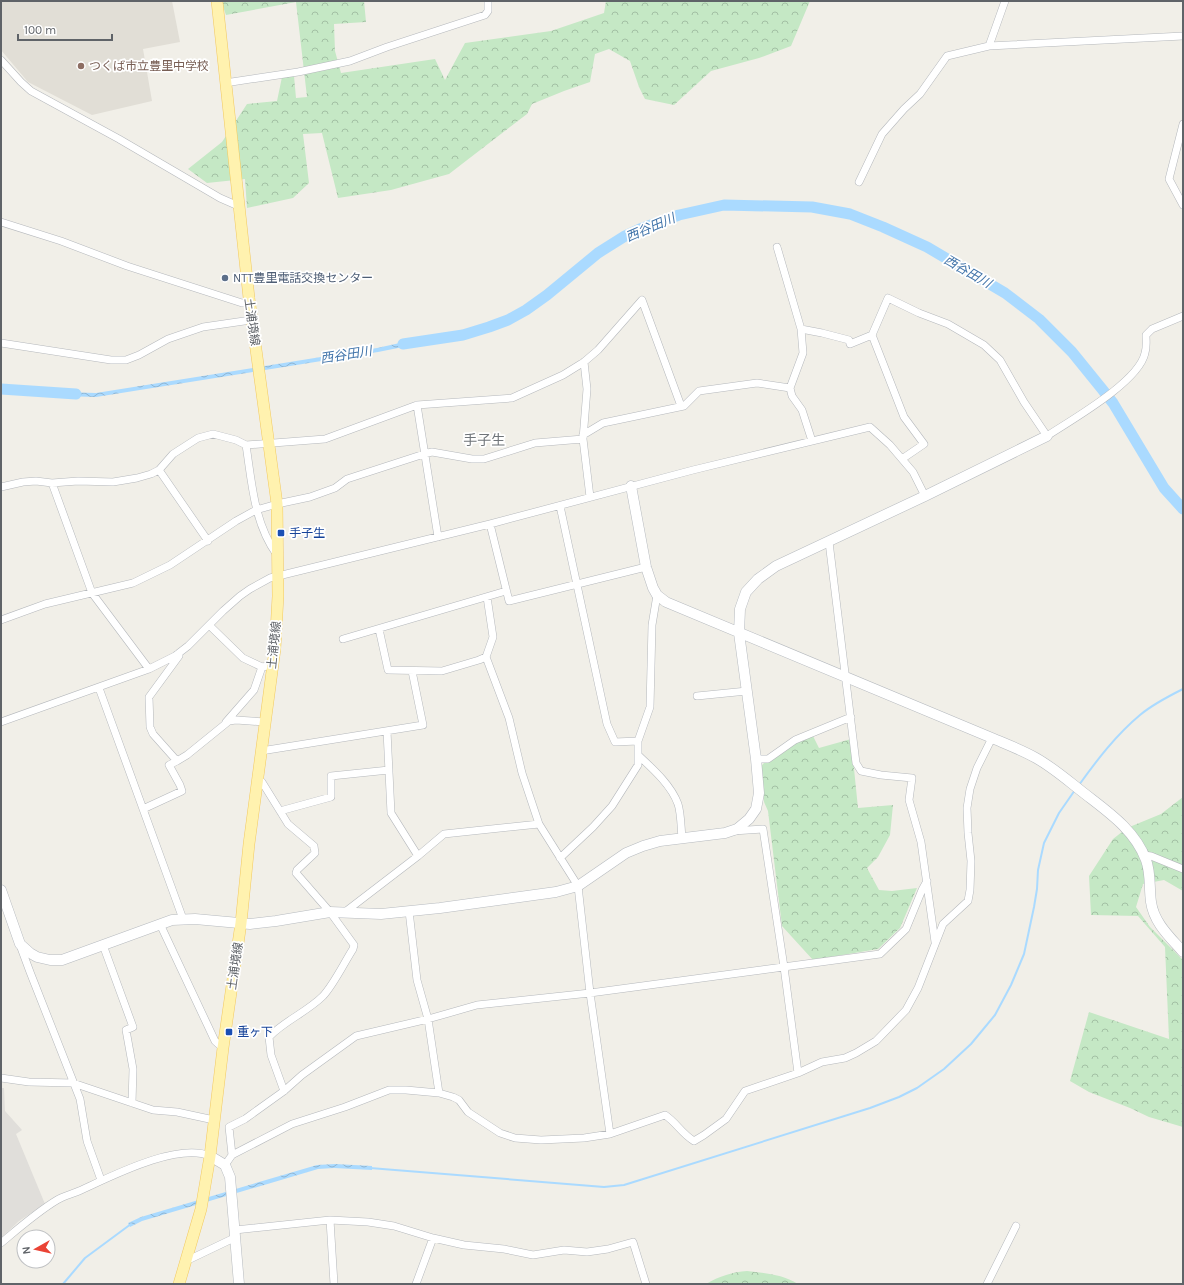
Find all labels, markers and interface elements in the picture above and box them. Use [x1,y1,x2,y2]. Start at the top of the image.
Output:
scale bar [18,16,112,42]
text: 100 m [24,23,56,37]
place label: つくば市立豊里中学校 [89,59,209,73]
marker: つくば市立豊里中学校 [76,61,86,71]
water label: 西谷田川 [623,210,679,245]
water label: 西谷田川 [941,252,996,292]
place label: NTT豊里電話交換センター [233,271,373,285]
marker: NTT豊里電話交換センター [220,273,230,283]
street label: 土浦境線 [242,297,262,347]
water label: 西谷田川 [319,343,375,366]
district label: 手子生 [463,432,505,449]
place label: 手子生 [289,526,325,540]
marker: 手子生 [276,528,286,538]
street label: 土浦境線 [265,620,283,670]
street label: 土浦境線 [225,941,245,991]
place label: 重ヶ下 [237,1025,273,1039]
marker: 重ヶ下 [224,1027,234,1037]
north arrow [16,1229,56,1269]
text: N [20,1246,34,1255]

